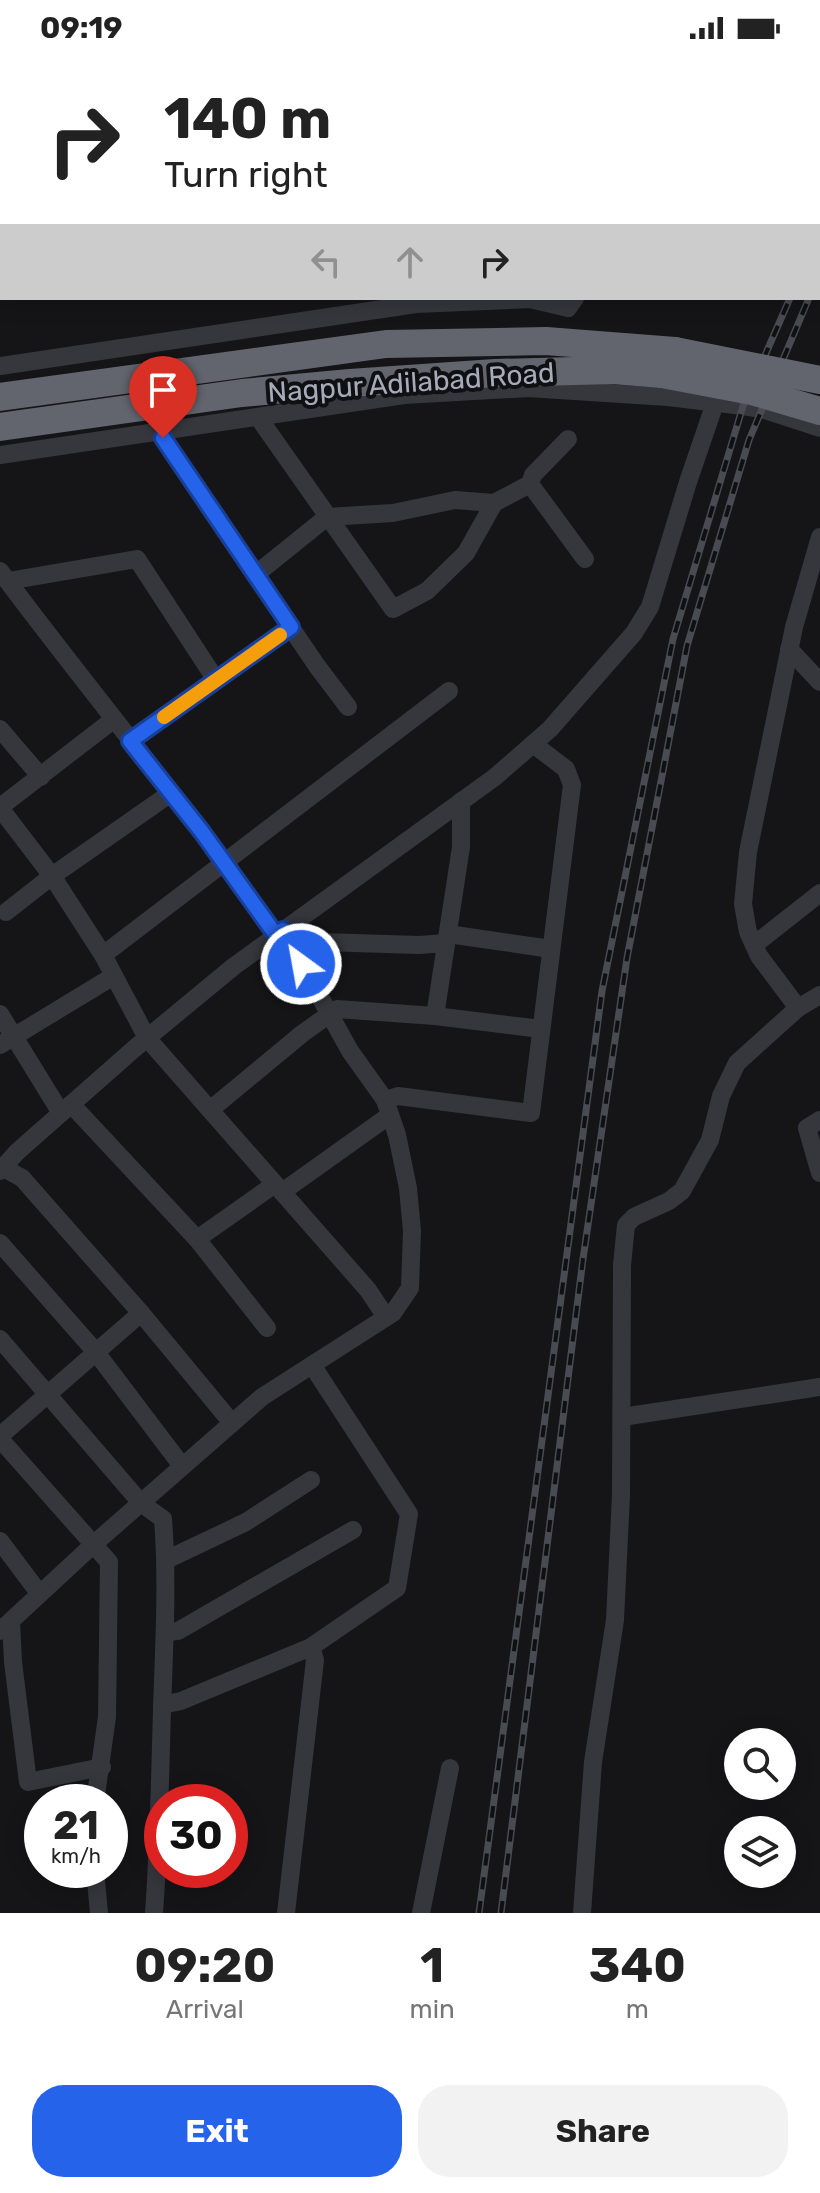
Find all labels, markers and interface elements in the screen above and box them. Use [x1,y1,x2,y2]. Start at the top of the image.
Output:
text: 09:19 [40,10,123,46]
text: 140 m [164,86,331,152]
icon: right [32,88,136,192]
text: Turn right [164,153,328,196]
icon: left [304,240,348,284]
icon: ahead [388,240,432,284]
icon: right [472,240,516,284]
pin [129,356,197,438]
street label: Nagpur Adilabad Road [266,356,556,409]
icon: arrive [141,368,185,412]
position arrow [259,922,343,1006]
map controls [724,1728,796,1888]
button: search [724,1728,796,1800]
speed limit sign: 30 [144,1784,248,1888]
text: 21 [53,1802,99,1849]
button: layers [724,1816,796,1888]
text: km/h [51,1844,101,1868]
text: 09:20 [134,1937,275,1994]
text: 1 [420,1937,444,1994]
text: 340 [589,1937,686,1994]
text: Arrival [166,1994,244,2025]
text: min [410,1994,455,2025]
text: m [626,1994,649,2025]
button: Exit [32,2085,402,2177]
button: Share [418,2085,788,2177]

